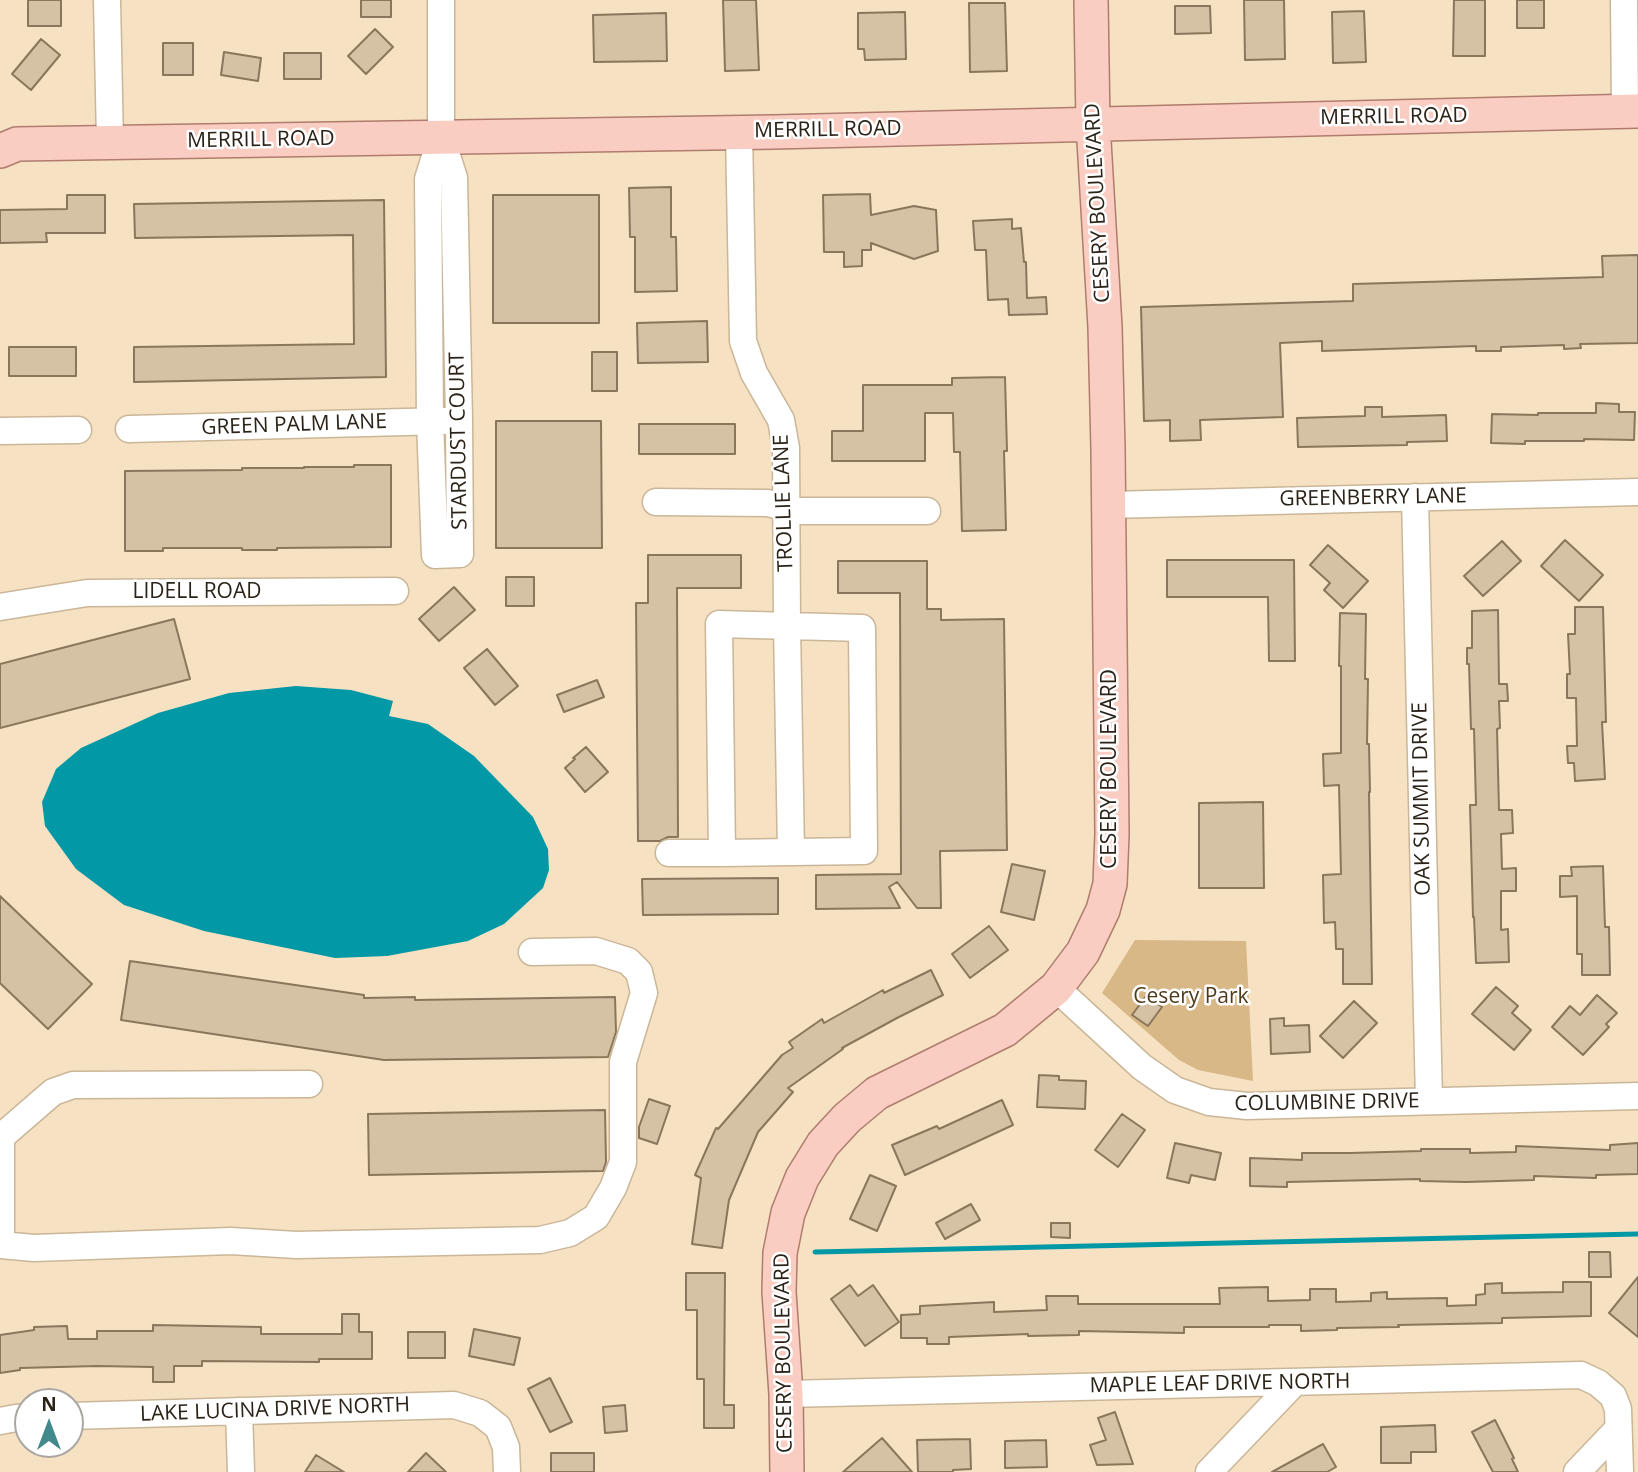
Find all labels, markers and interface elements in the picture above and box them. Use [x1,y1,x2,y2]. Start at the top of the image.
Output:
street label: CESERY BOULEVARD [1080,102,1116,304]
street label: MERRILL ROAD [1320,103,1468,131]
street label: MERRILL ROAD [754,116,902,144]
street label: MERRILL ROAD [187,126,335,154]
street label: STARDUST COURT [445,352,473,530]
street label: GREEN PALM LANE [201,409,387,441]
street label: TROLLIE LANE [769,434,799,572]
street label: GREENBERRY LANE [1279,484,1467,512]
street label: LIDELL ROAD [133,579,261,605]
street label: CESERY BOULEVARD [1097,669,1123,869]
street label: OAK SUMMIT DRIVE [1408,702,1436,896]
park label: Cesery Park [1133,984,1249,1010]
street label: COLUMBINE DRIVE [1234,1089,1420,1117]
street label: CESERY BOULEVARD [770,1253,798,1453]
street label: MAPLE LEAF DRIVE NORTH [1089,1369,1351,1399]
north arrow [14,1388,84,1458]
text: N [41,1391,57,1417]
street label: LAKE LUCINA DRIVE NORTH [140,1393,410,1427]

